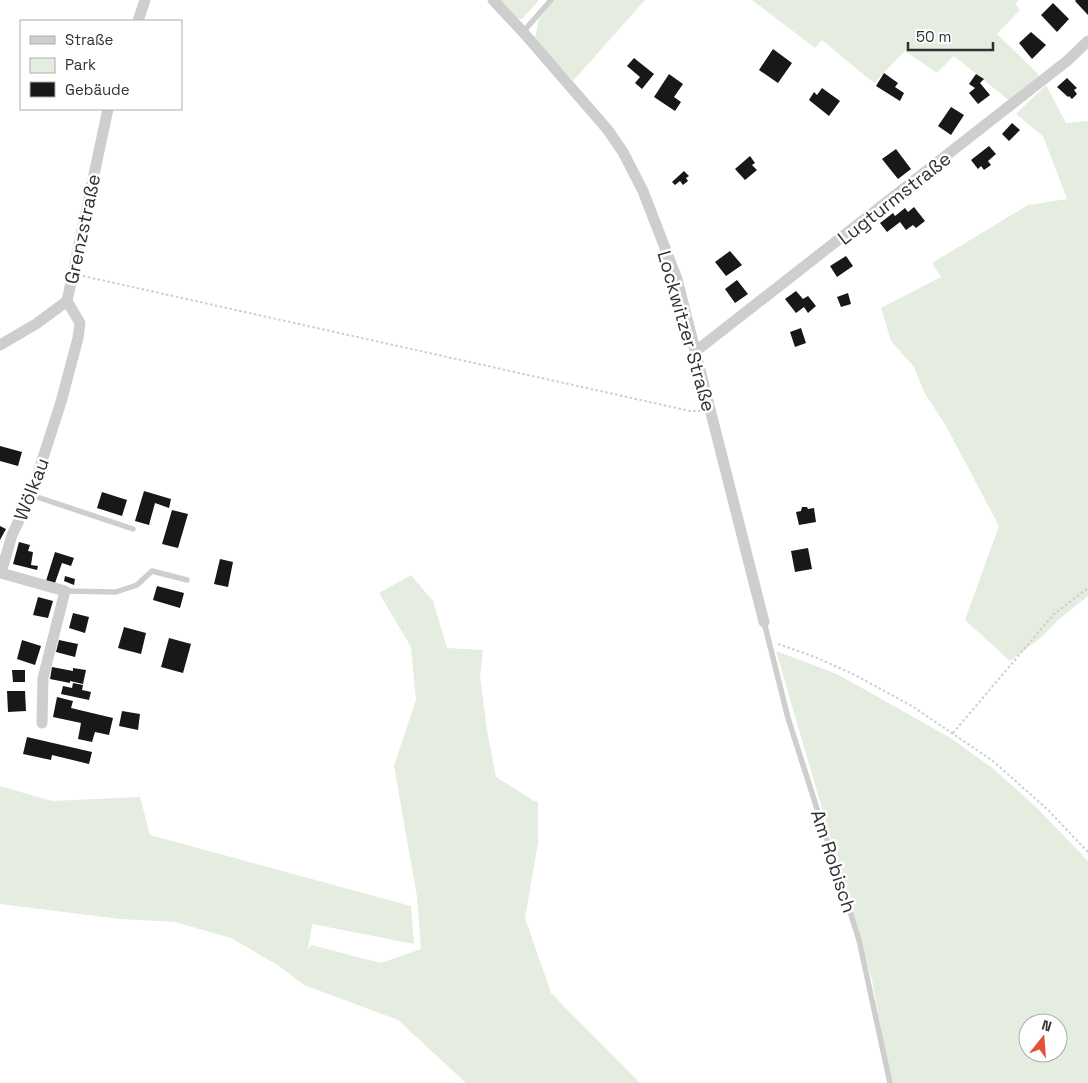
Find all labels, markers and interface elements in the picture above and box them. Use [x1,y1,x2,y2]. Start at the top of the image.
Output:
legend [20,20,182,110]
scale bar [908,20,993,52]
text: 50 m [916,27,951,46]
text: Straße [65,30,114,49]
text: Park [65,55,96,74]
text: Gebäude [65,80,130,99]
street label: Lugturmstraße [832,146,956,251]
street label: Grenzstraße [59,172,106,286]
street label: Lockwitzer Straße [652,248,721,415]
street label: Wölkau [8,454,55,524]
street label: Am Robisch [805,806,862,916]
north arrow [1018,1013,1068,1063]
text: N [1040,1016,1054,1036]

